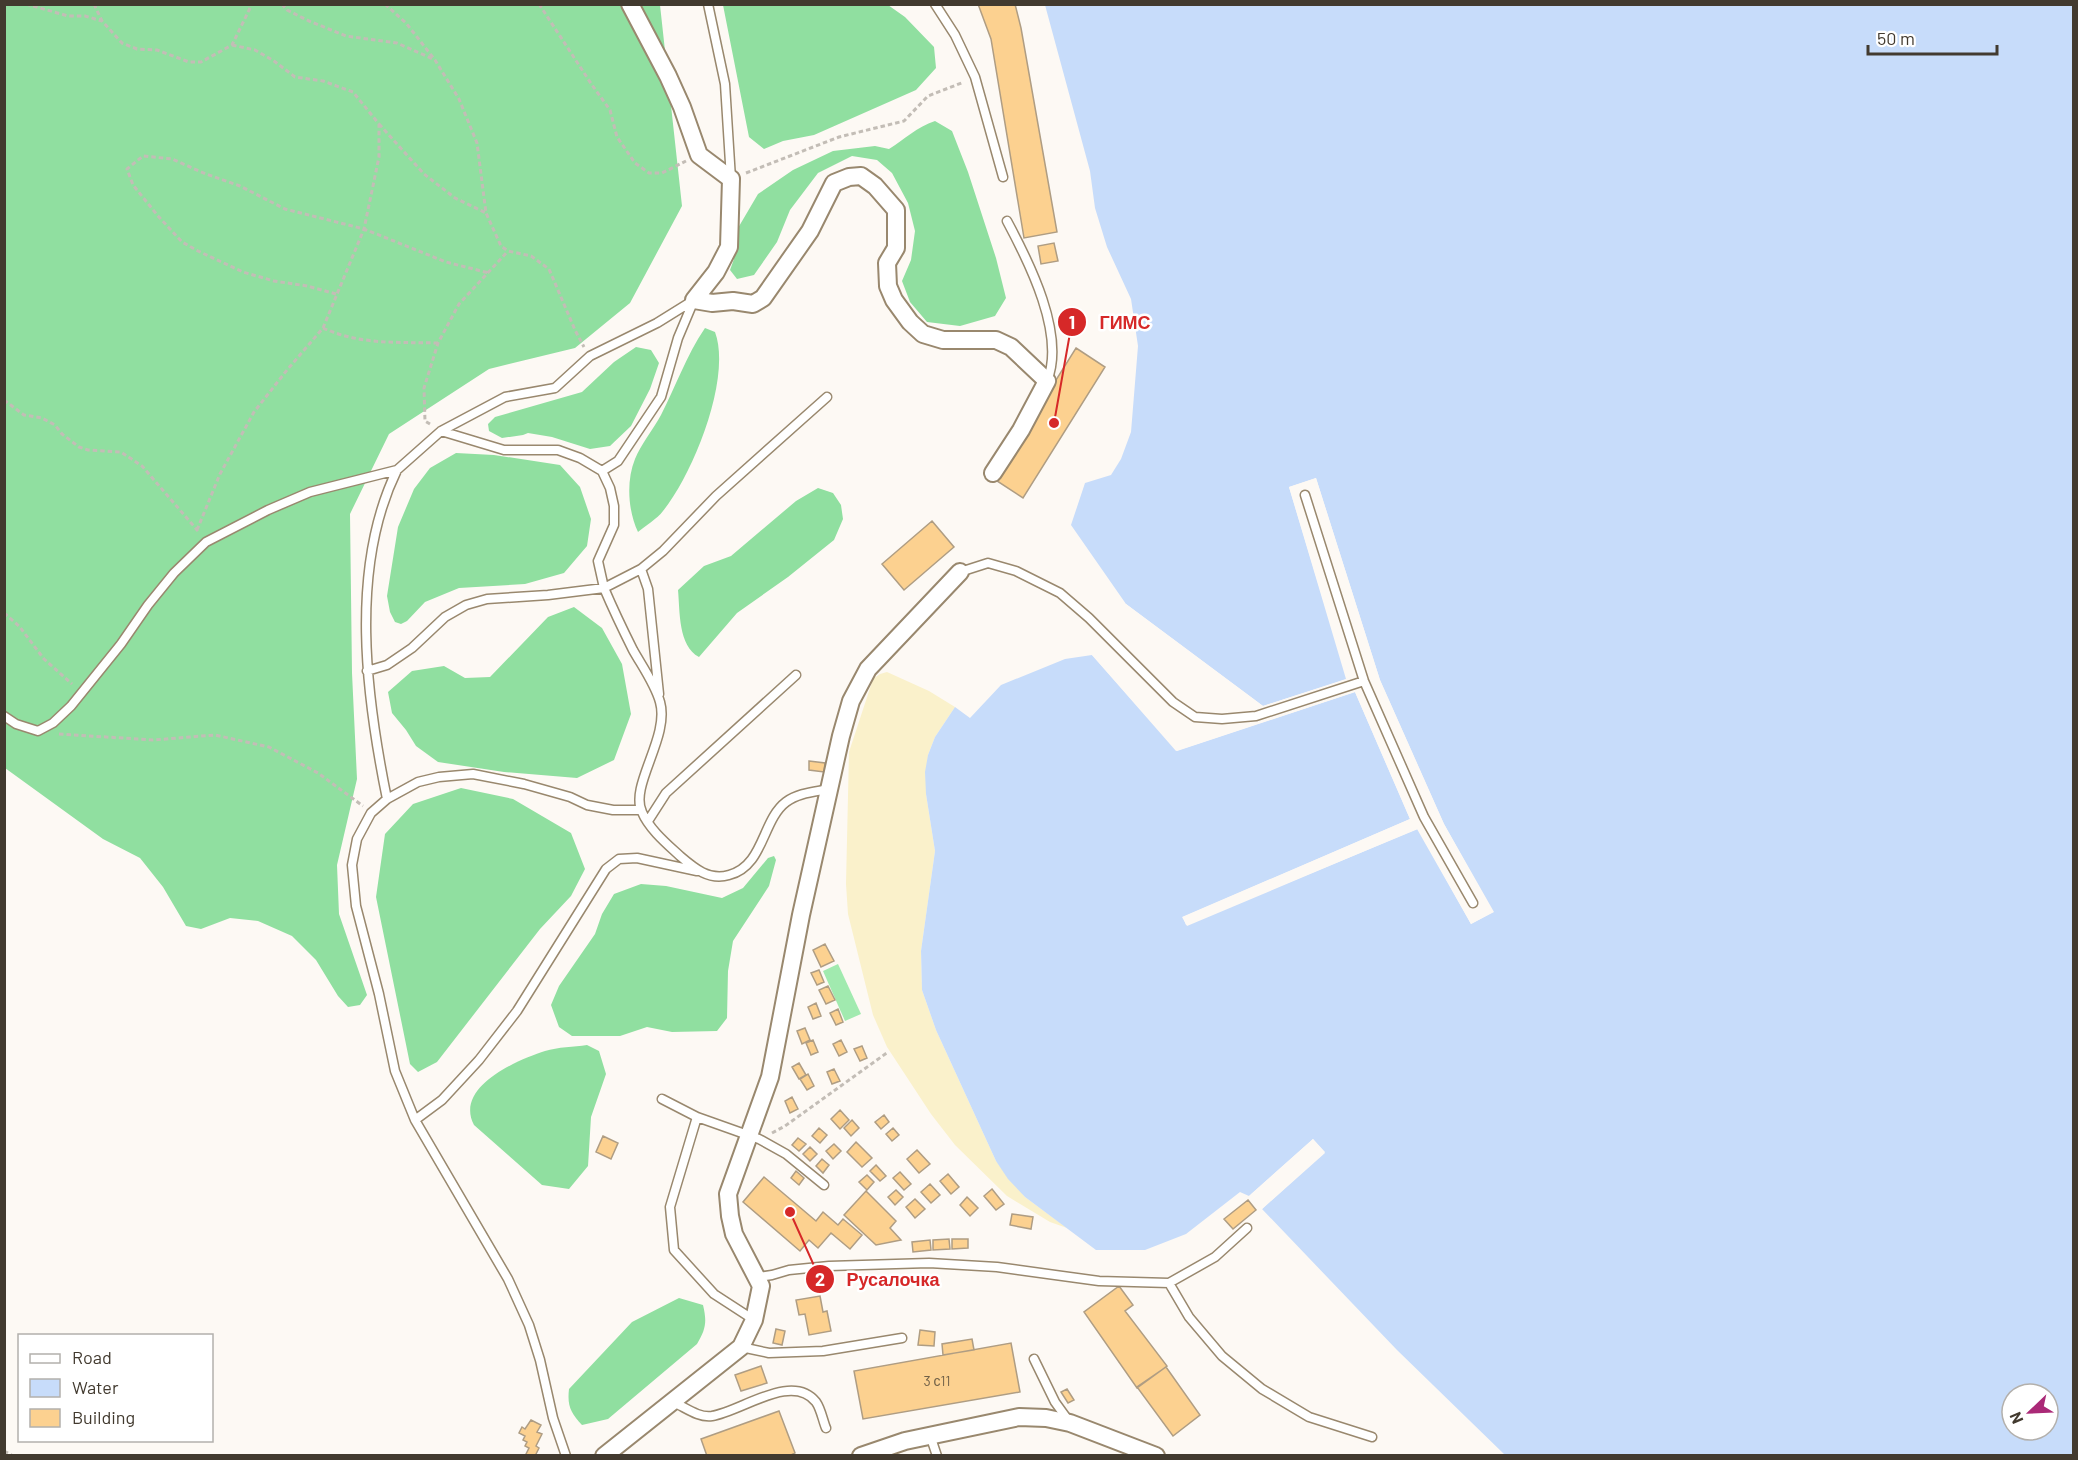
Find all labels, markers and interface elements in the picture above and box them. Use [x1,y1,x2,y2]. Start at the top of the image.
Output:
scale bar [1868,18,1997,56]
text: 50 m [1877,27,1915,49]
callout: ГИМС [1057,304,1162,340]
text: 1 [1069,311,1075,333]
text: ГИМС [1099,311,1151,333]
callout: Русалочка [805,1261,952,1297]
text: 2 [815,1268,825,1290]
text: Русалочка [846,1268,940,1290]
legend [18,1334,213,1442]
text: Road [72,1346,112,1368]
house number: 3 с11 [924,1372,950,1389]
text: Water [72,1376,119,1398]
north arrow [2000,1382,2060,1442]
text: Building [72,1406,135,1428]
text: N [2005,1409,2027,1427]

